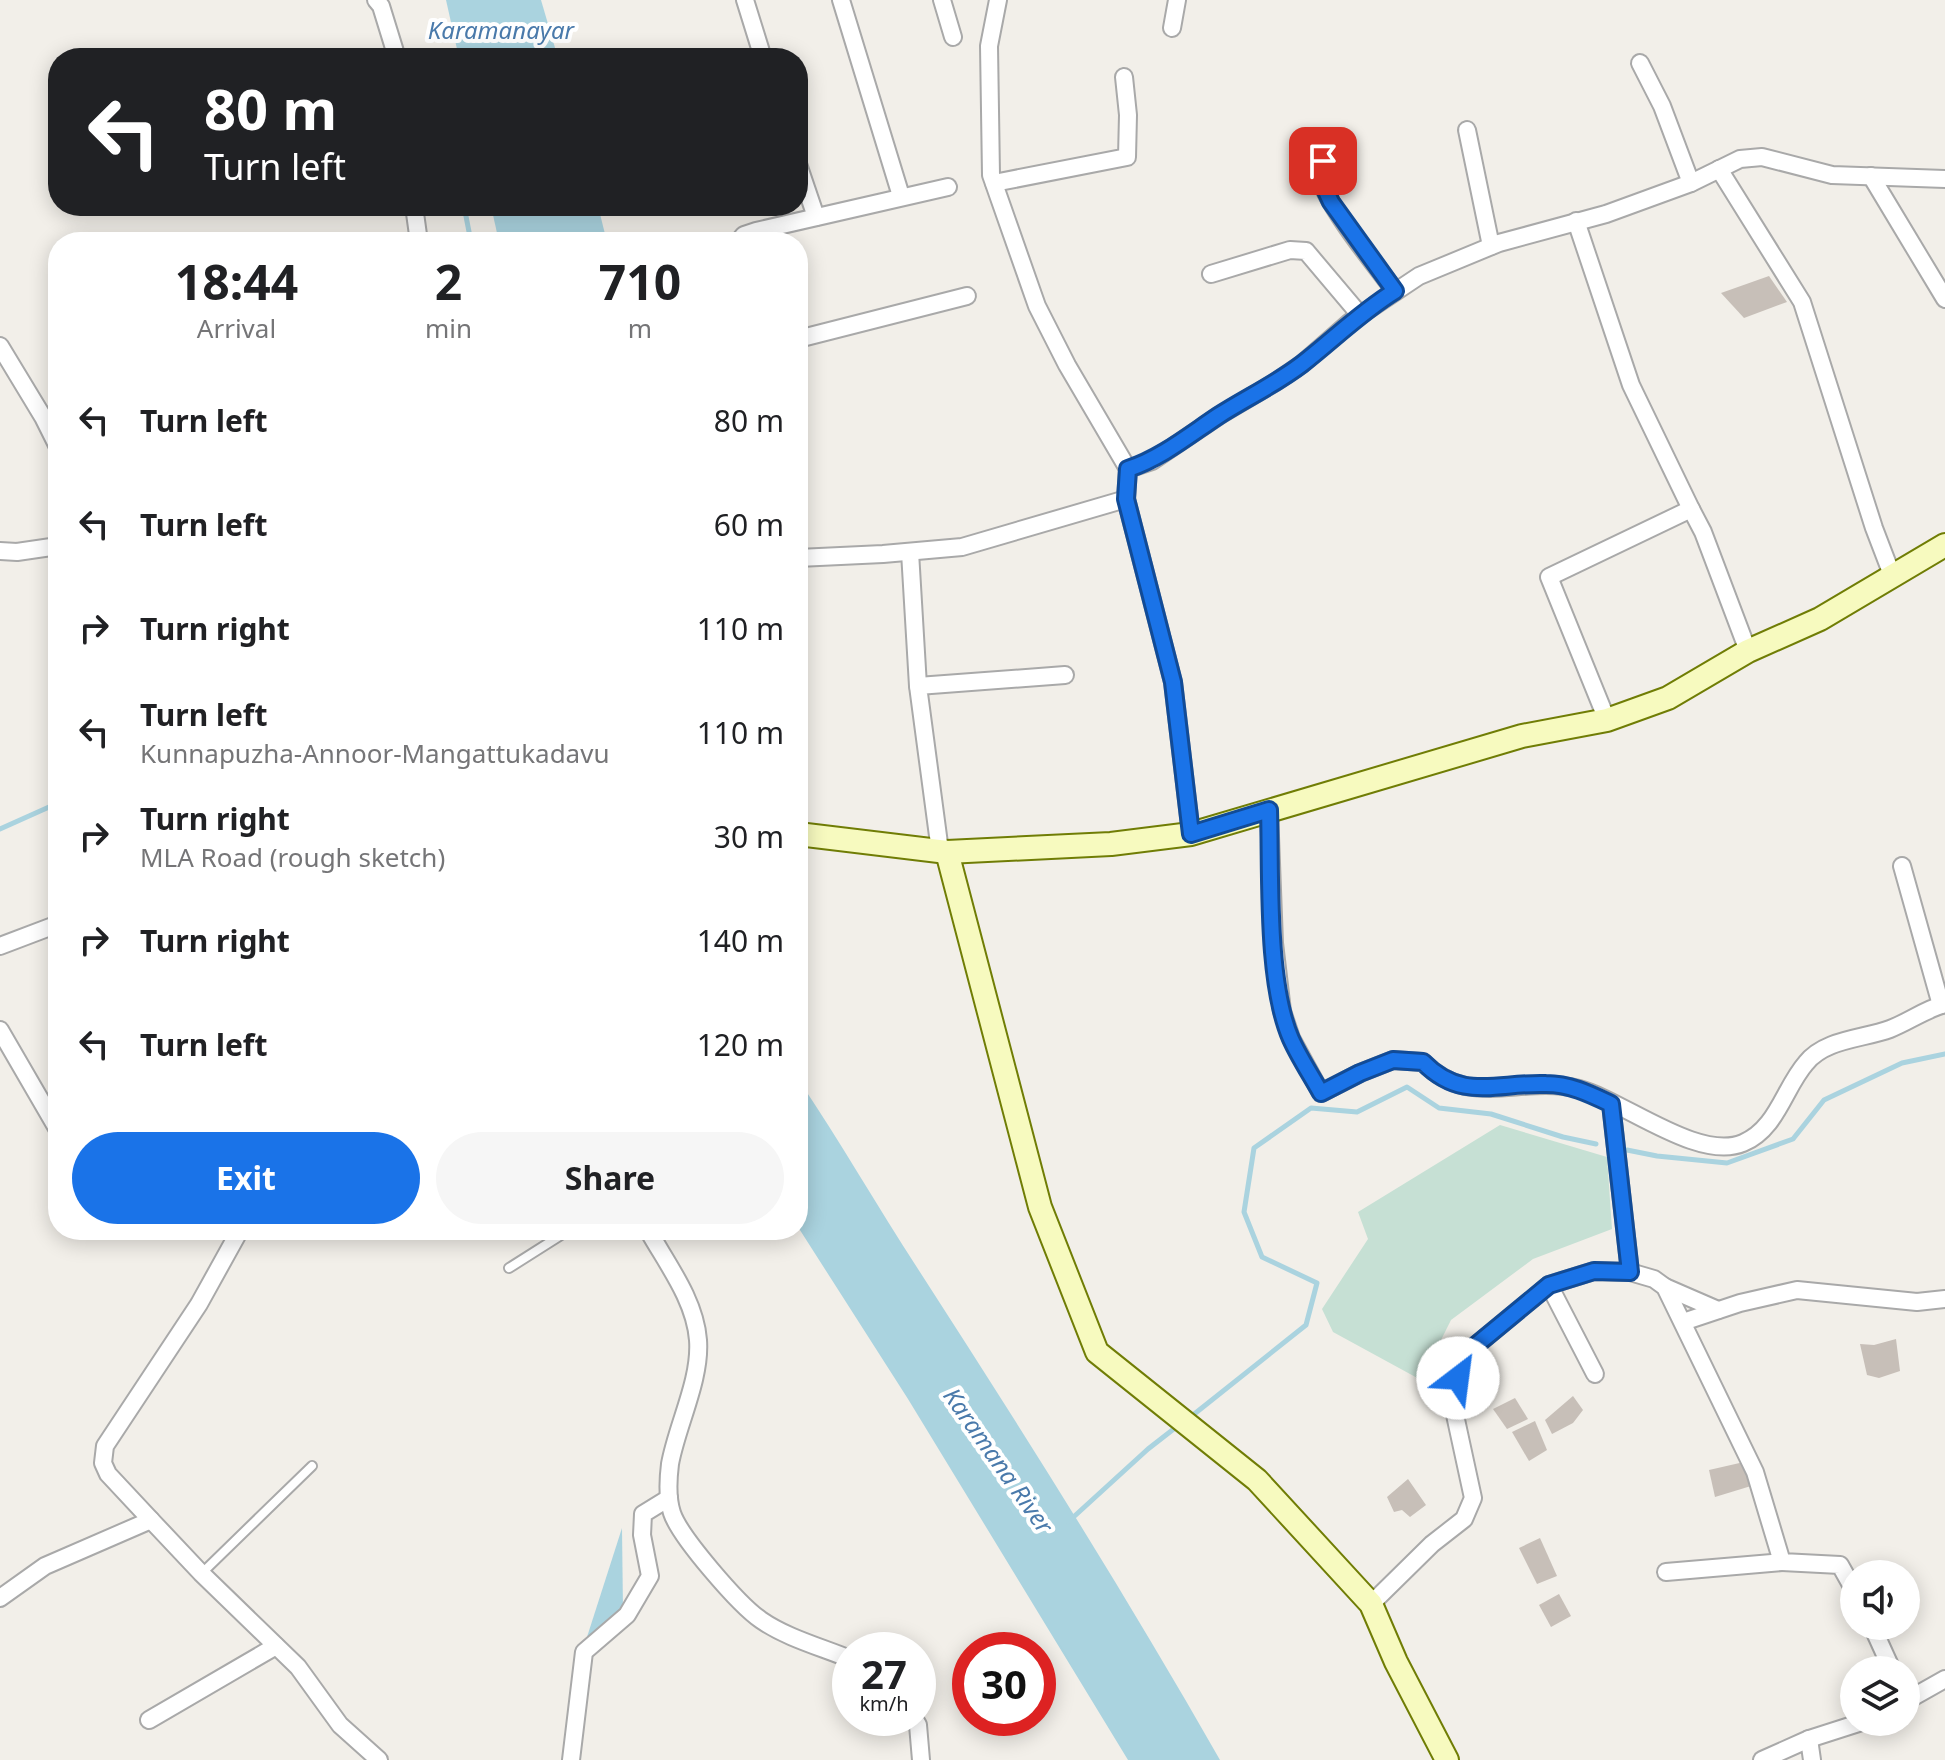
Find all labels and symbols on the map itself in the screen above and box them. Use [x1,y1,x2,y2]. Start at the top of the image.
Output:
water label: Karamanayar [428,13,576,46]
pin [1289,127,1357,195]
position arrow [1416,1336,1500,1420]
water label: Karamana River [936,1381,1062,1541]
speed limit sign: 30 [952,1632,1056,1736]

